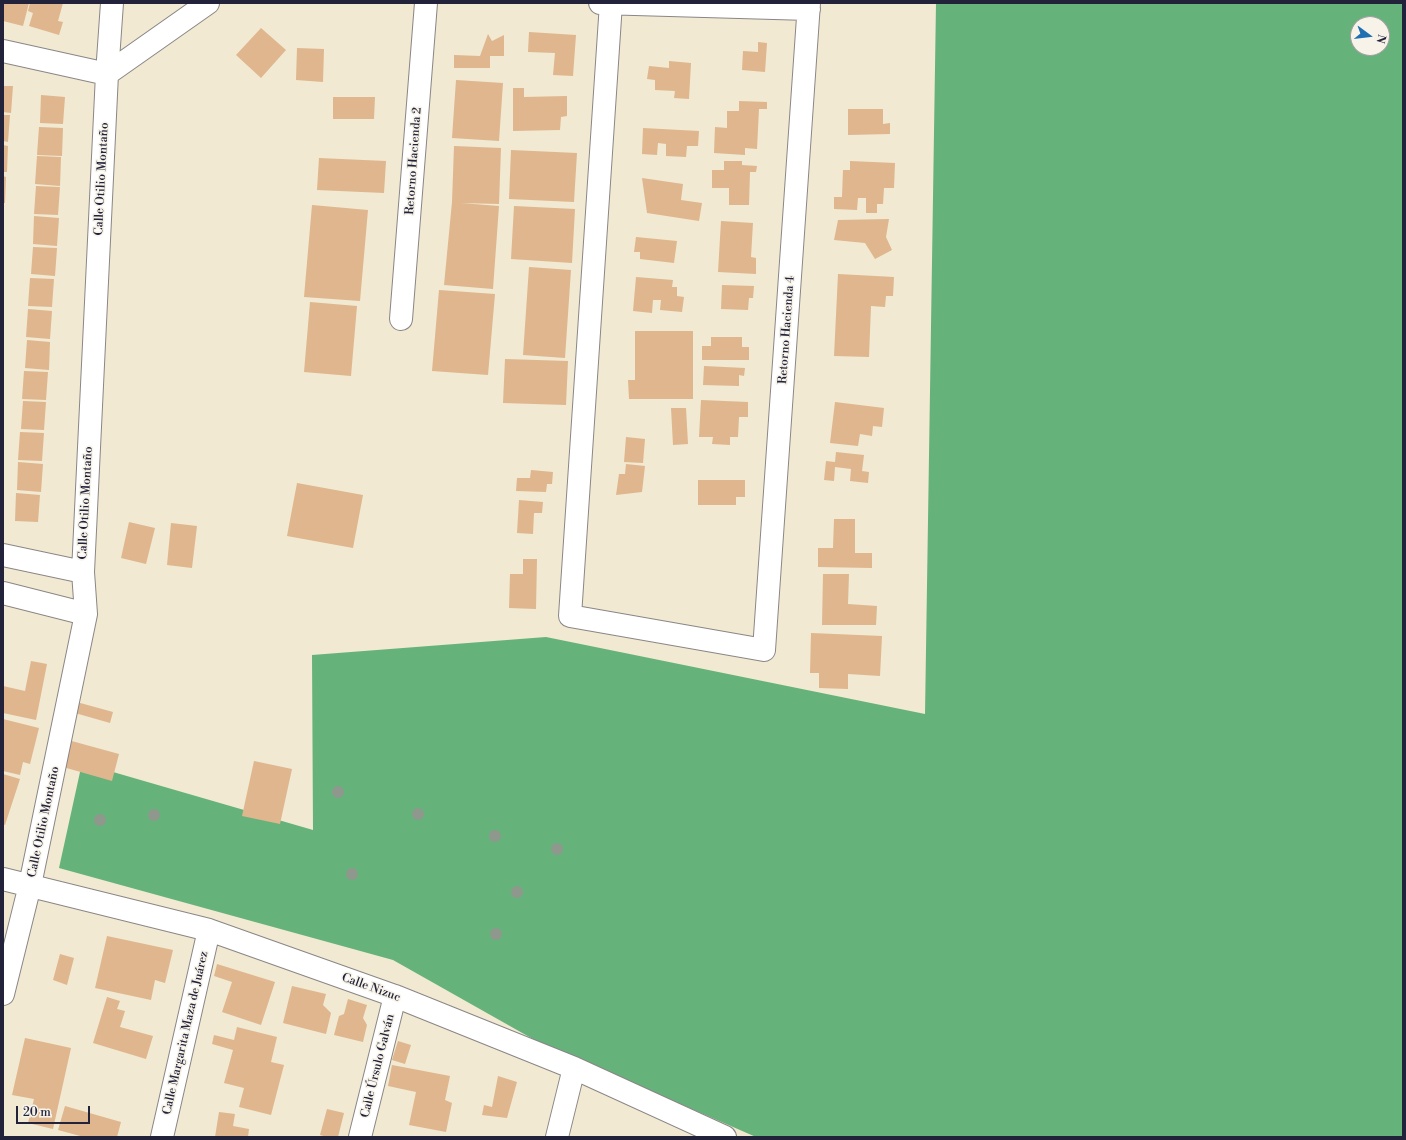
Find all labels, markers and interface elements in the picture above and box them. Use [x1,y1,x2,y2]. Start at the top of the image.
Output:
north arrow [1350,16,1390,56]
text: N [1373,33,1389,45]
street label: Retorno Hacienda 2 [403,107,425,215]
street label: Calle Otilio Montaño [92,122,112,236]
street label: Retorno Hacienda 4 [776,275,798,385]
street label: Calle Otilio Montaño [76,446,96,560]
street label: Calle Otilio Montaño [25,765,63,879]
street label: Calle Margarita Maza de Juárez [160,950,212,1116]
street label: Calle Nizuc [340,971,402,1005]
street label: Calle Úrsulo Galván [358,1013,398,1119]
scale bar [18,1098,92,1124]
text: 20 m [23,1105,51,1120]

